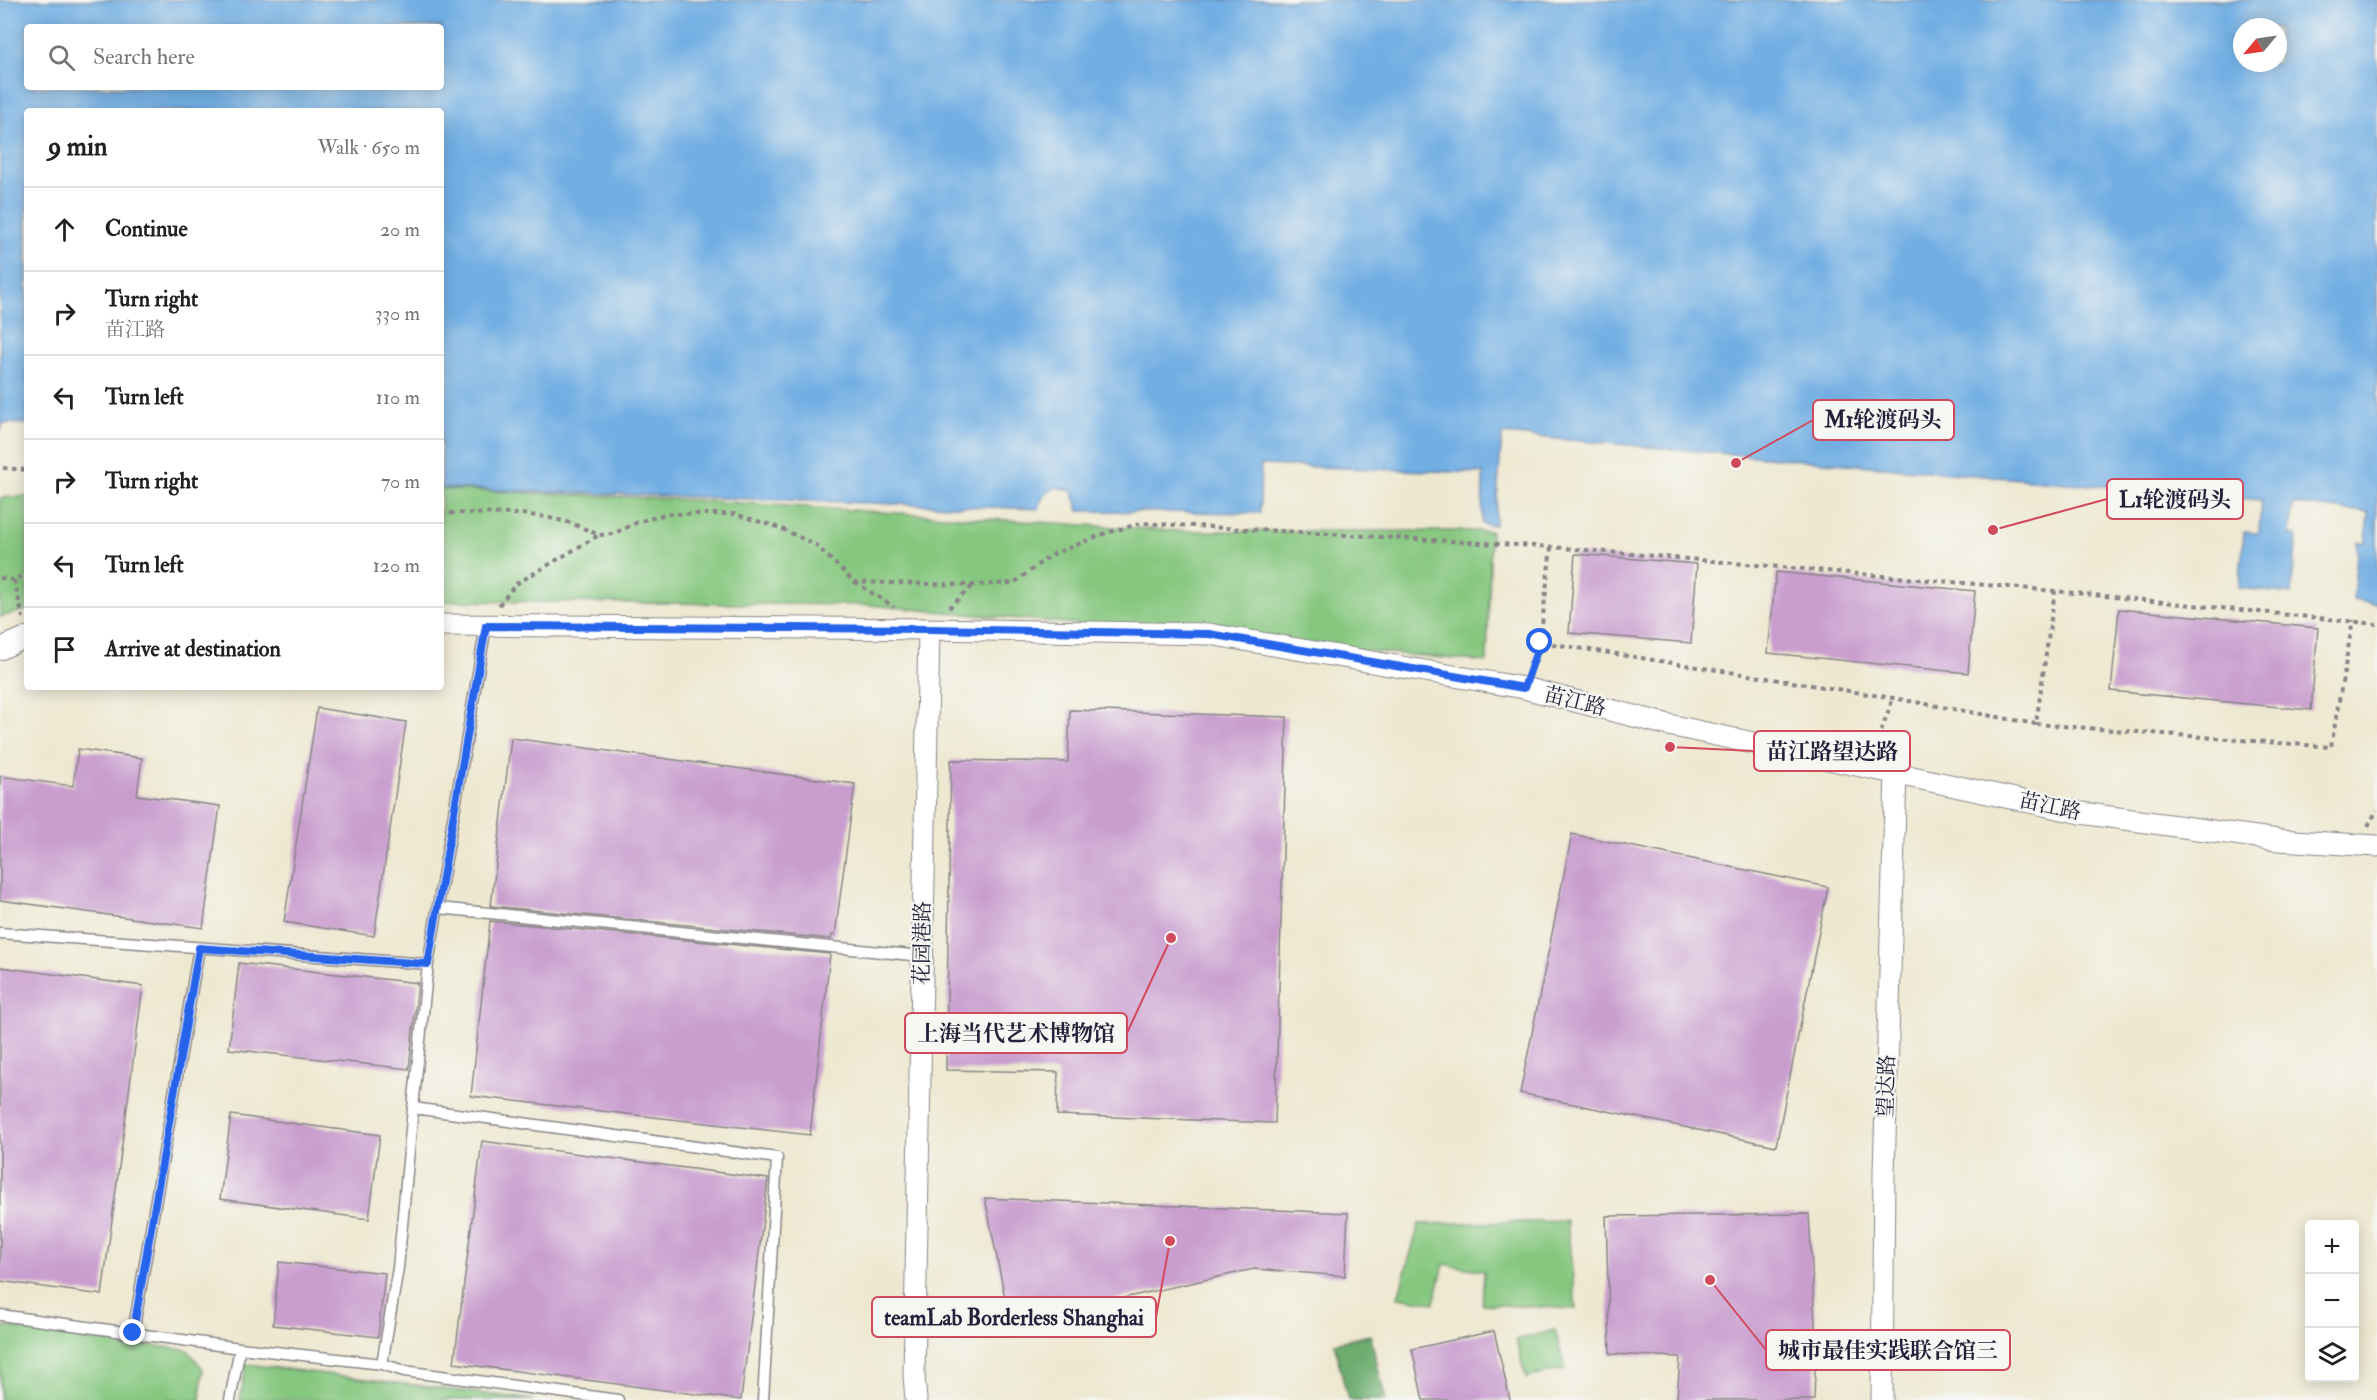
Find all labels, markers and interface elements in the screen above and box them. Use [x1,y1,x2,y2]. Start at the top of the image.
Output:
north arrow [2233,18,2287,72]
search box [24,24,444,90]
icon: search [45,41,78,74]
text: Search here [93,43,195,71]
text: 9 min [48,131,107,163]
text: Walk · 650 m [317,135,420,160]
icon: ahead [48,213,81,246]
text: Continue [105,215,188,243]
text: 20 m [380,217,420,242]
text: Turn right [105,285,198,313]
icon: right [48,297,81,330]
text: 330 m [375,301,420,326]
text: 苗江路 [105,317,165,342]
icon: left [48,381,81,414]
text: Turn left [105,383,184,411]
text: 110 m [376,385,420,410]
callout: M1轮渡码头 [1813,400,1954,440]
text: M1轮渡码头 [1823,406,1942,434]
icon: right [48,465,81,498]
text: Turn right [105,467,198,495]
text: 70 m [381,469,420,494]
callout: L1轮渡码头 [2107,479,2243,519]
text: L1轮渡码头 [2119,486,2231,514]
icon: left [48,549,81,582]
text: Turn left [105,551,184,579]
text: 120 m [373,553,420,578]
route start [1526,628,1552,654]
icon: arrive [48,633,81,666]
text: Arrive at destination [105,635,281,663]
street label: 苗江路 [1541,681,1609,722]
callout: 苗江路望达路 [1754,731,1910,771]
text: 苗江路望达路 [1766,738,1898,766]
street label: 苗江路 [2016,787,2084,826]
street label: 花园港路 [908,901,937,985]
callout: 上海当代艺术博物馆 [905,1013,1127,1053]
text: 上海当代艺术博物馆 [917,1020,1115,1048]
street label: 望达路 [1872,1054,1901,1118]
map controls [2305,1220,2359,1382]
button: + [2305,1220,2359,1274]
button: − [2305,1274,2359,1328]
callout: teamLab Borderless Shanghai [872,1297,1156,1337]
text: teamLab Borderless Shanghai [884,1304,1144,1333]
route end [119,1319,145,1345]
button: layers [2305,1328,2359,1382]
callout: 城市最佳实践联合馆三 [1766,1330,2010,1370]
text: 城市最佳实践联合馆三 [1778,1337,1998,1365]

